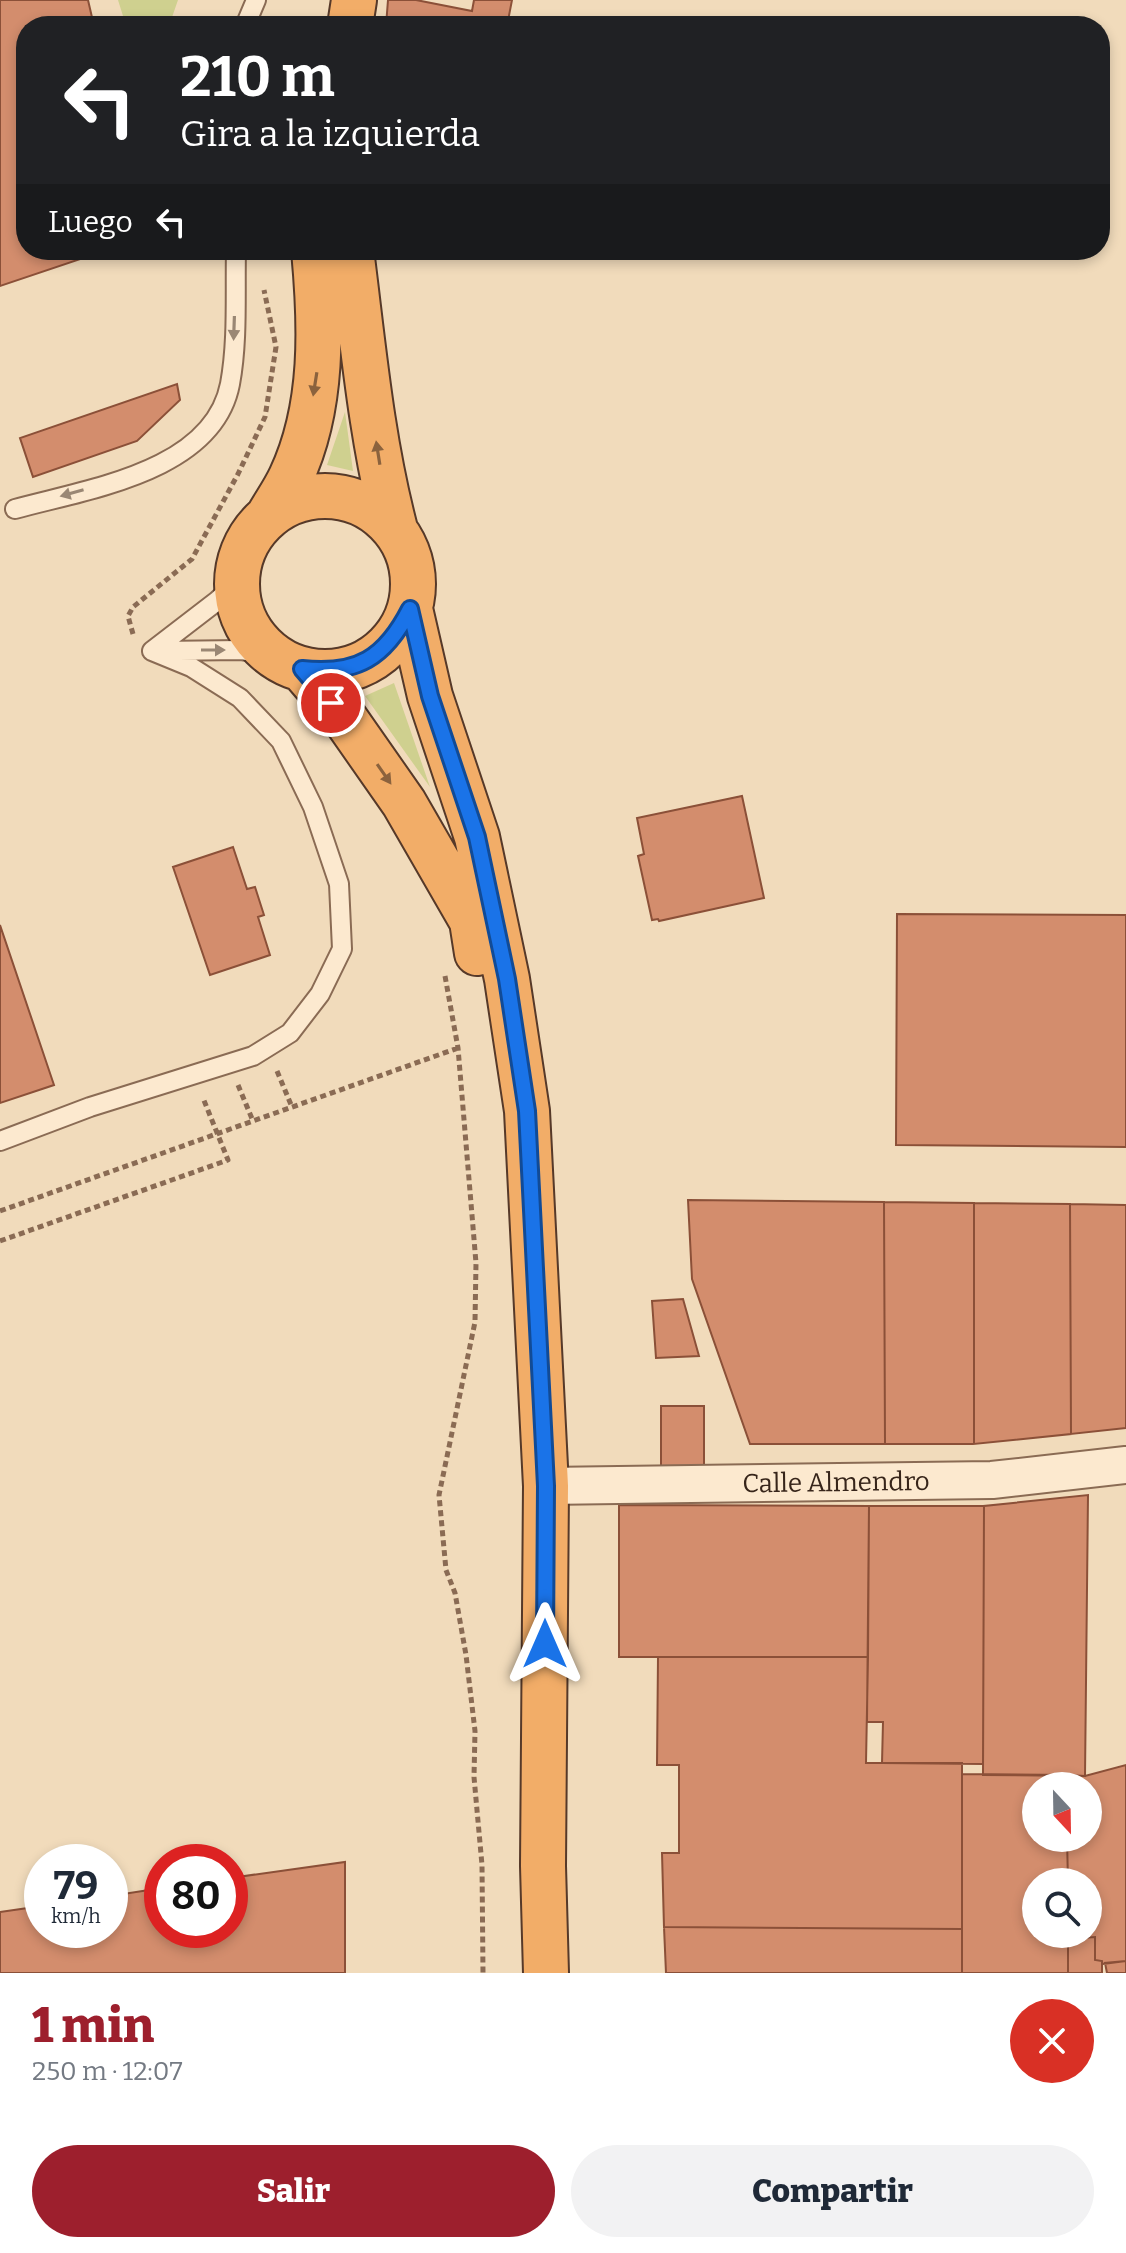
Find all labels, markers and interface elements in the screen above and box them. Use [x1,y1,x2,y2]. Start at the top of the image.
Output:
text: 210 m [180,44,335,111]
icon: left [48,48,152,152]
text: Gira a la izquierda [180,112,480,156]
icon: left [149,200,193,244]
text: Luego [48,204,133,240]
one-way arrow [227,316,240,341]
one-way arrow [308,371,321,396]
one-way arrow [372,440,384,465]
one-way arrow [59,487,83,500]
one-way arrow [201,644,226,656]
pin [297,669,365,737]
icon: arrive [309,681,353,725]
one-way arrow [376,764,391,785]
street label: Calle Almendro [742,1466,930,1499]
position arrow [503,1602,587,1686]
north arrow [1022,1772,1102,1852]
map controls [1022,1772,1102,1948]
speed limit sign: 80 [144,1844,248,1948]
text: 79 [54,1862,98,1910]
button: search [1022,1868,1102,1948]
text: km/h [51,1904,101,1928]
text: 1 min [32,1997,154,2055]
button: close [1010,1999,1094,2083]
text: 250 m · 12:07 [32,2056,183,2087]
button: Salir [32,2145,555,2237]
button: Compartir [571,2145,1094,2237]

